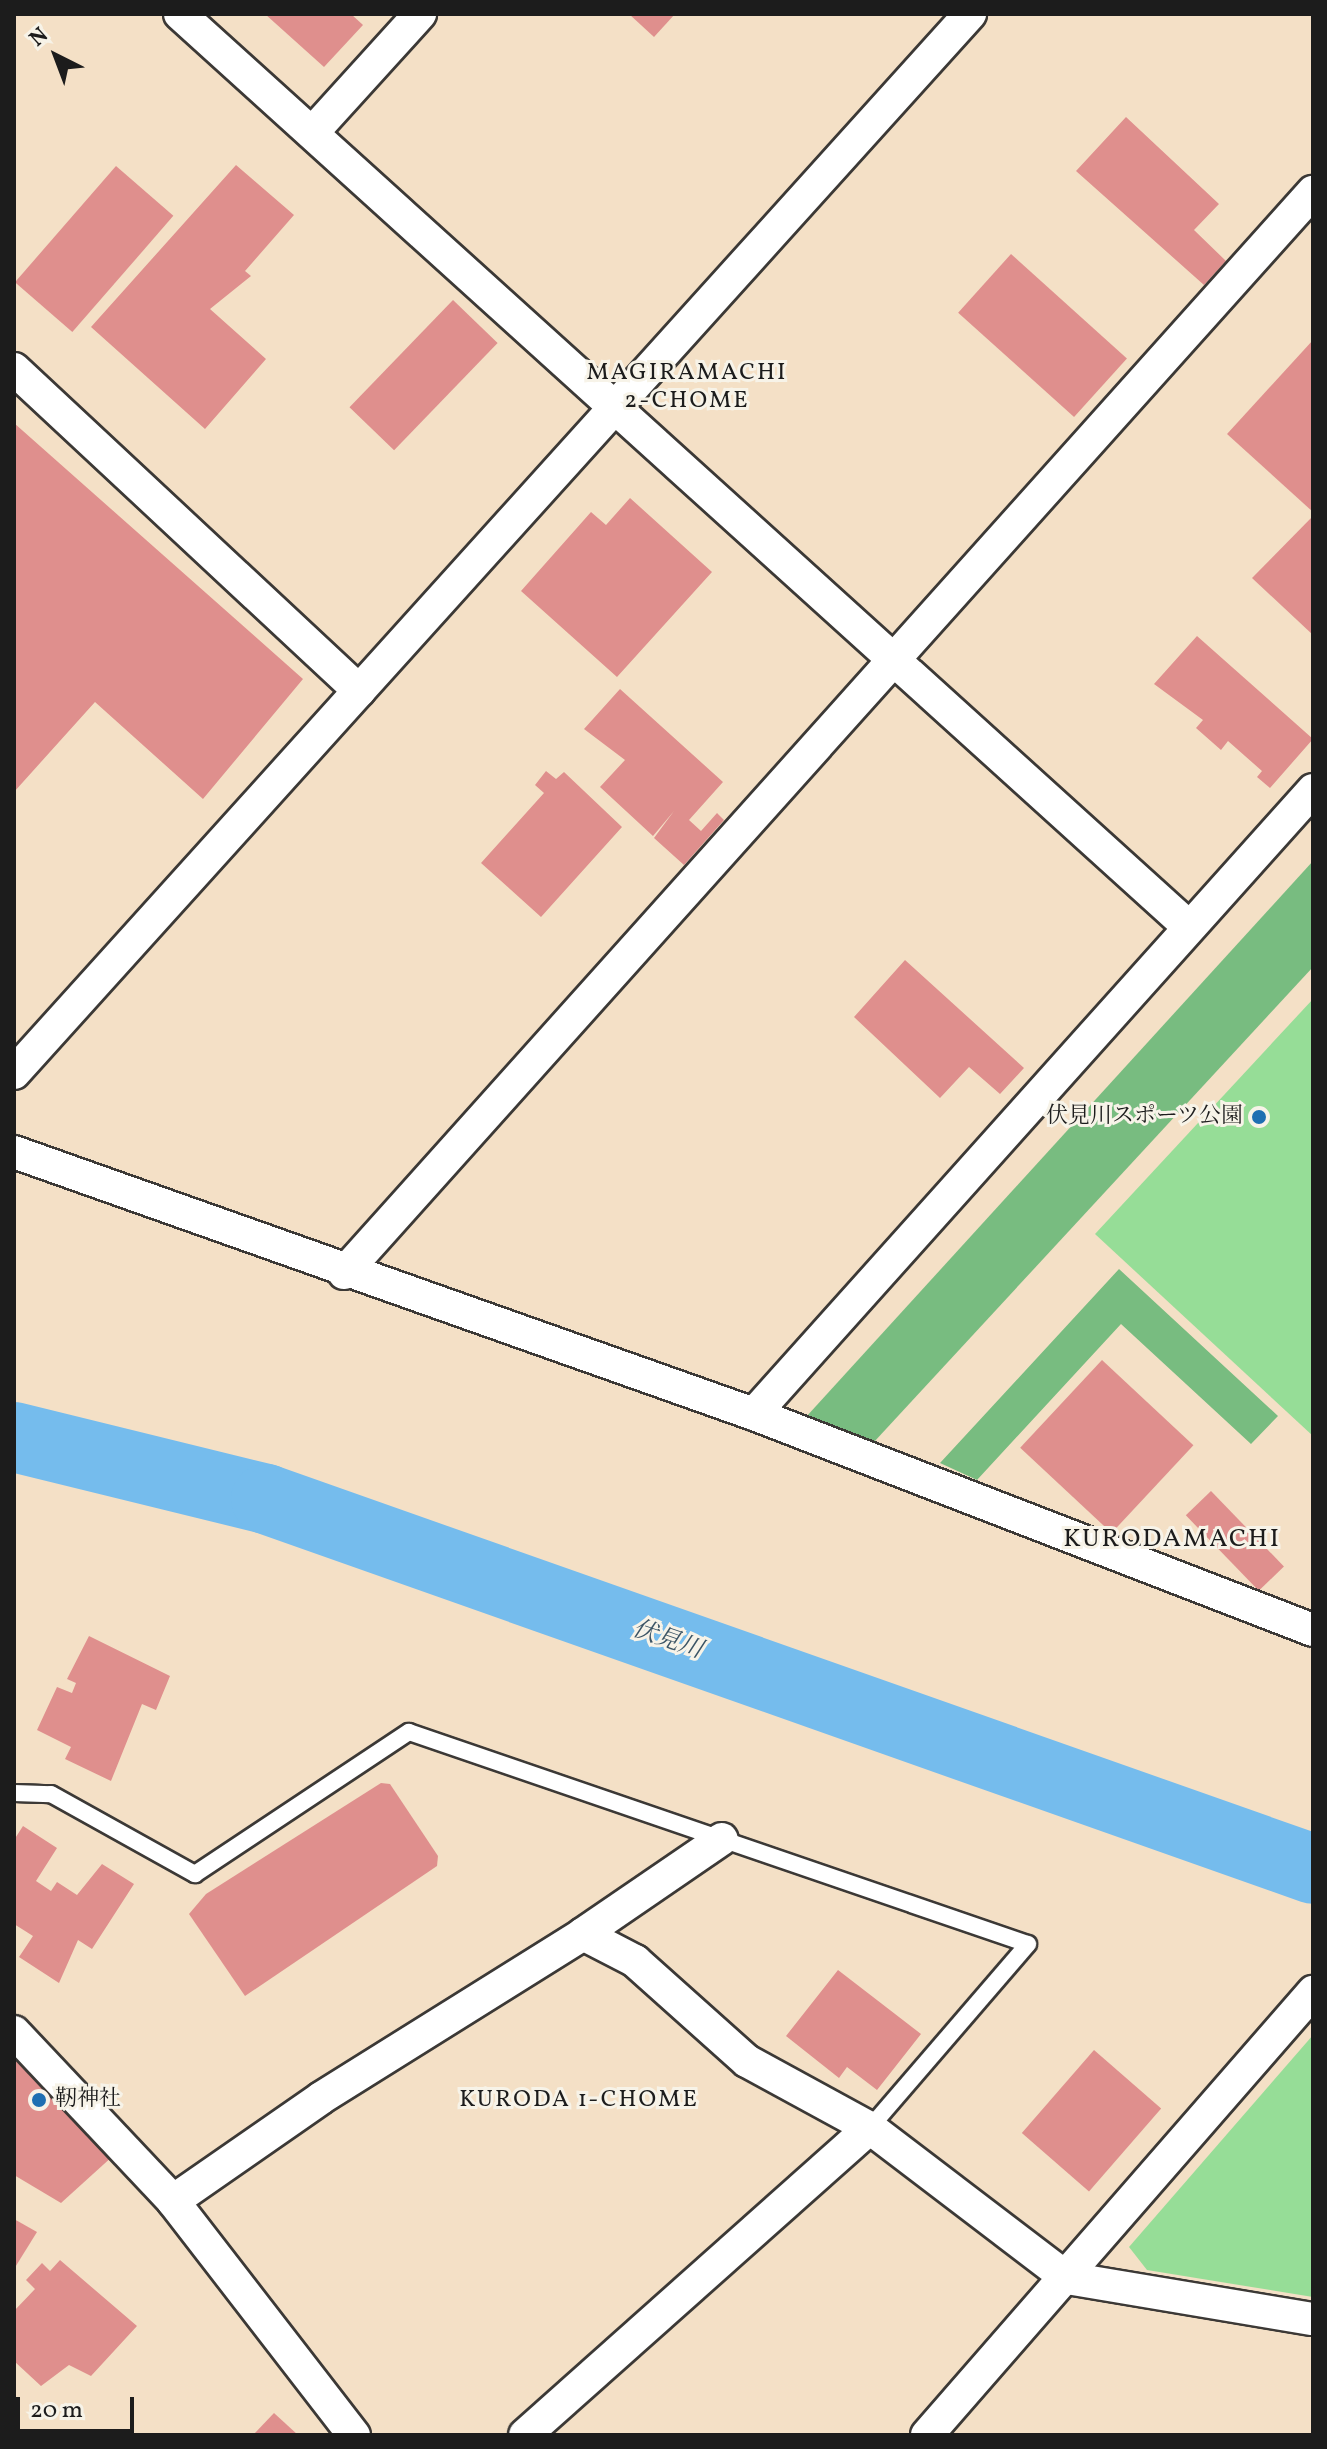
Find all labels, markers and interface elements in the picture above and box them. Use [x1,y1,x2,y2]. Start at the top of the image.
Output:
north arrow [16,16,96,96]
text: N [23,21,56,55]
district label: MAGIRAMACHI 2-CHOME [586,360,788,416]
place label: 伏見川スポーツ公園 [1045,1104,1243,1130]
marker: 伏見川スポーツ公園 [1250,1108,1268,1126]
district label: KURODAMACHI [1063,1524,1281,1556]
water label: 伏見川 [628,1616,706,1666]
place label: 靭神社 [55,2087,121,2113]
district label: KURODA 1-CHOME [459,2087,699,2115]
marker: 靭神社 [30,2091,48,2109]
scale bar [20,2381,138,2431]
text: 20 m [30,2394,83,2428]

